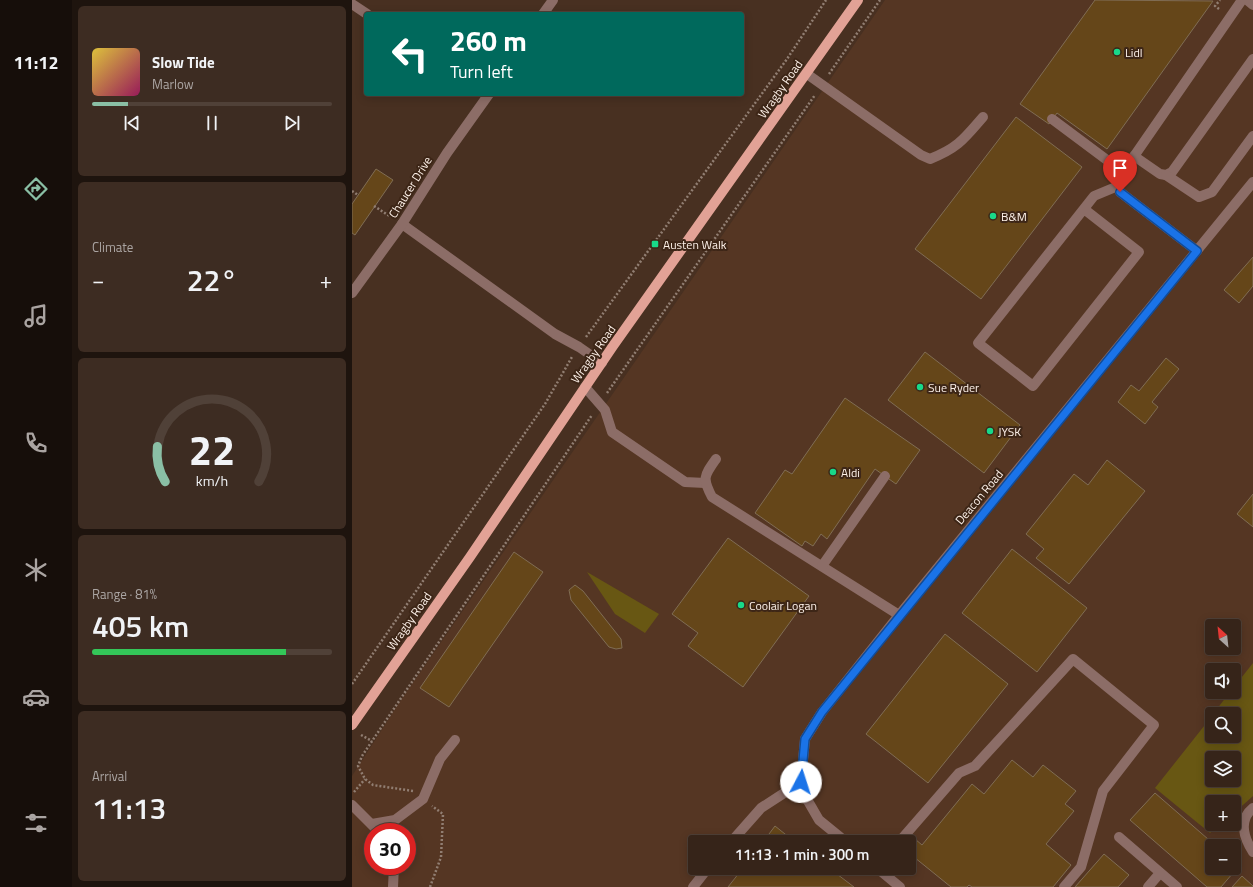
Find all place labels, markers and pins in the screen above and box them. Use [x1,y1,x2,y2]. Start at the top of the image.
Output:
place label: Lidl [1125,43,1143,62]
marker: Lidl [1112,47,1122,57]
pin [1103,151,1137,192]
place label: B&M [1001,207,1027,226]
marker: B&M [988,211,998,221]
place label: Austen Walk [663,235,727,254]
marker: Austen Walk [650,239,660,249]
place label: Sue Ryder [928,378,979,397]
marker: Sue Ryder [915,382,925,392]
place label: JYSK [998,422,1021,441]
marker: JYSK [985,426,995,436]
place label: Aldi [841,463,860,482]
marker: Aldi [828,467,838,477]
place label: Coolair Logan [749,596,817,615]
marker: Coolair Logan [736,600,746,610]

